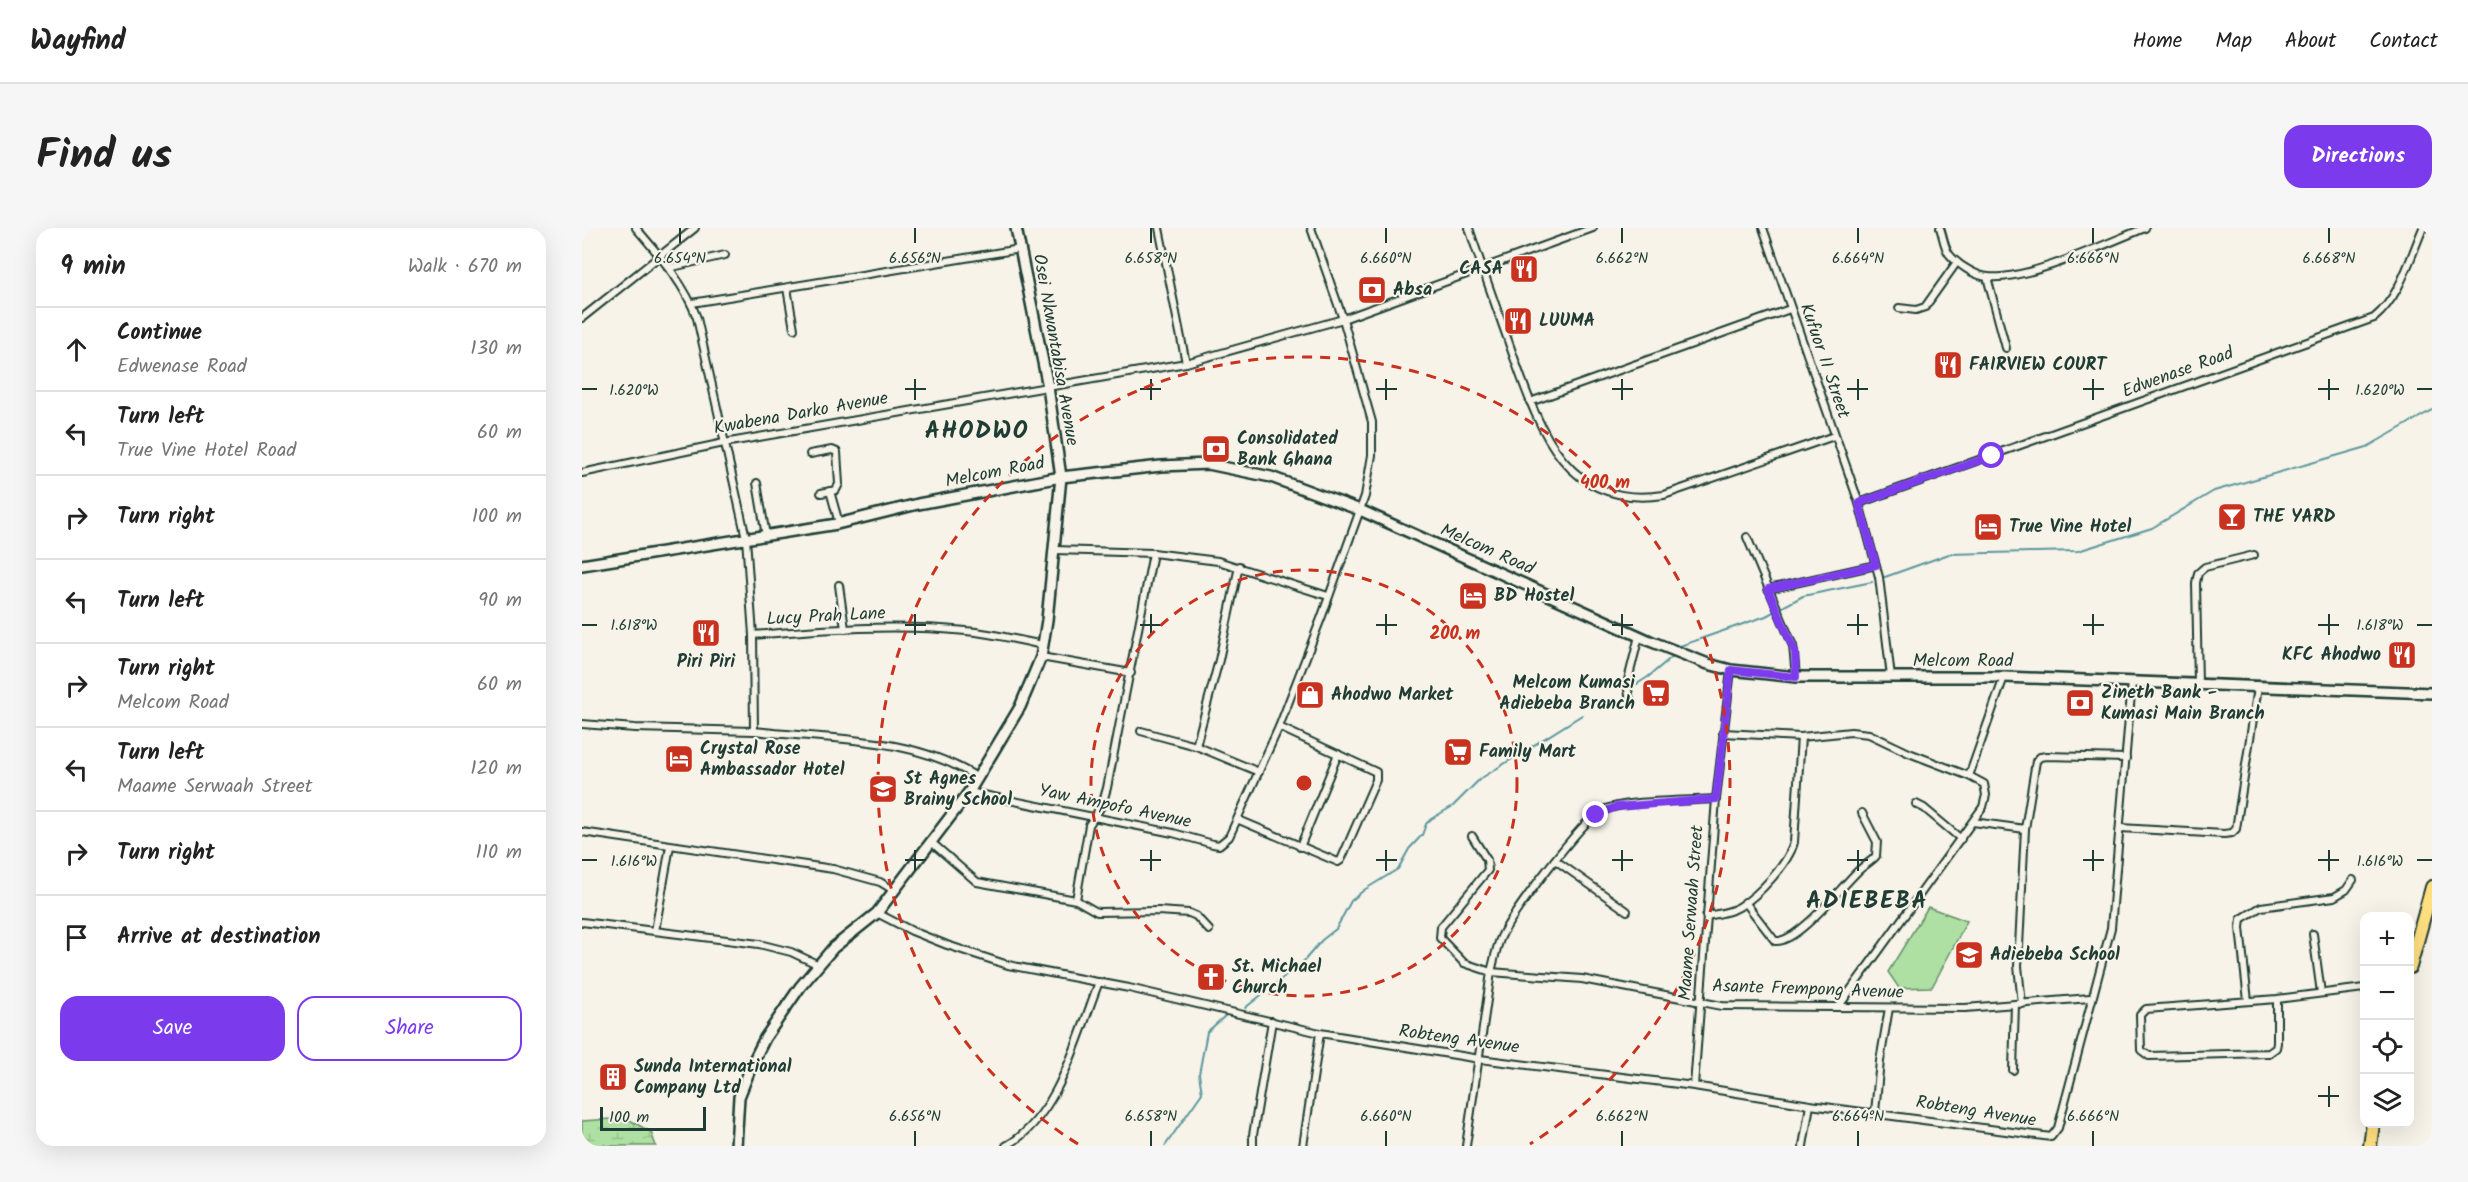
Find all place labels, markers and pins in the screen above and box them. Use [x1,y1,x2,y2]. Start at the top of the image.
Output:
restaurant icon: CASA [1508,253,1540,285]
place label: CASA [1459,255,1503,284]
bank icon: Absa [1356,274,1388,306]
place label: Absa [1393,276,1432,305]
restaurant icon: LUUMA [1502,305,1534,337]
place label: LUUMA [1539,307,1595,336]
restaurant icon: FAIRVIEW COURT [1932,349,1964,381]
place label: FAIRVIEW COURT [1969,351,2108,380]
place label: Consolidated Bank Ghana [1237,425,1338,475]
bank icon: Consolidated Bank Ghana [1200,433,1232,465]
bar icon: THE YARD [2216,501,2248,533]
place label: THE YARD [2253,503,2336,532]
hotel icon: True Vine Hotel [1972,511,2004,543]
place label: True Vine Hotel [2009,513,2132,542]
hotel icon: BD Hostel [1457,580,1489,612]
place label: BD Hostel [1494,582,1574,611]
restaurant icon: Piri Piri [690,617,722,649]
restaurant icon: KFC Ahodwo [2386,639,2418,671]
place label: KFC Ahodwo [2282,641,2381,670]
place label: Piri Piri [677,648,736,677]
place label: Melcom Kumasi Adiebeba Branch [1499,669,1635,719]
supermarket icon: Melcom Kumasi Adiebeba Branch [1640,677,1672,709]
shop icon: Ahodwo Market [1294,679,1326,711]
place label: Zineth Bank - Kumasi Main Branch [2101,679,2265,729]
place label: Ahodwo Market [1331,681,1454,710]
bank icon: Zineth Bank - Kumasi Main Branch [2064,687,2096,719]
place label: Crystal Rose Ambassador Hotel [700,735,845,785]
supermarket icon: Family Mart [1442,736,1474,768]
place label: Family Mart [1479,738,1577,767]
hotel icon: Crystal Rose Ambassador Hotel [663,743,695,775]
place label: St Agnes Brainy School [904,765,1012,815]
school or university icon: St Agnes Brainy School [867,773,899,805]
centre of rings [1294,773,1314,793]
school or university icon: Adiebeba School [1953,939,1985,971]
place label: Adiebeba School [1990,941,2120,970]
place label: St. Michael Church [1232,953,1321,1003]
church icon: St. Michael Church [1195,961,1227,993]
place label: Sunda International Company Ltd [634,1053,792,1103]
building icon: Sunda International Company Ltd [597,1061,629,1093]

